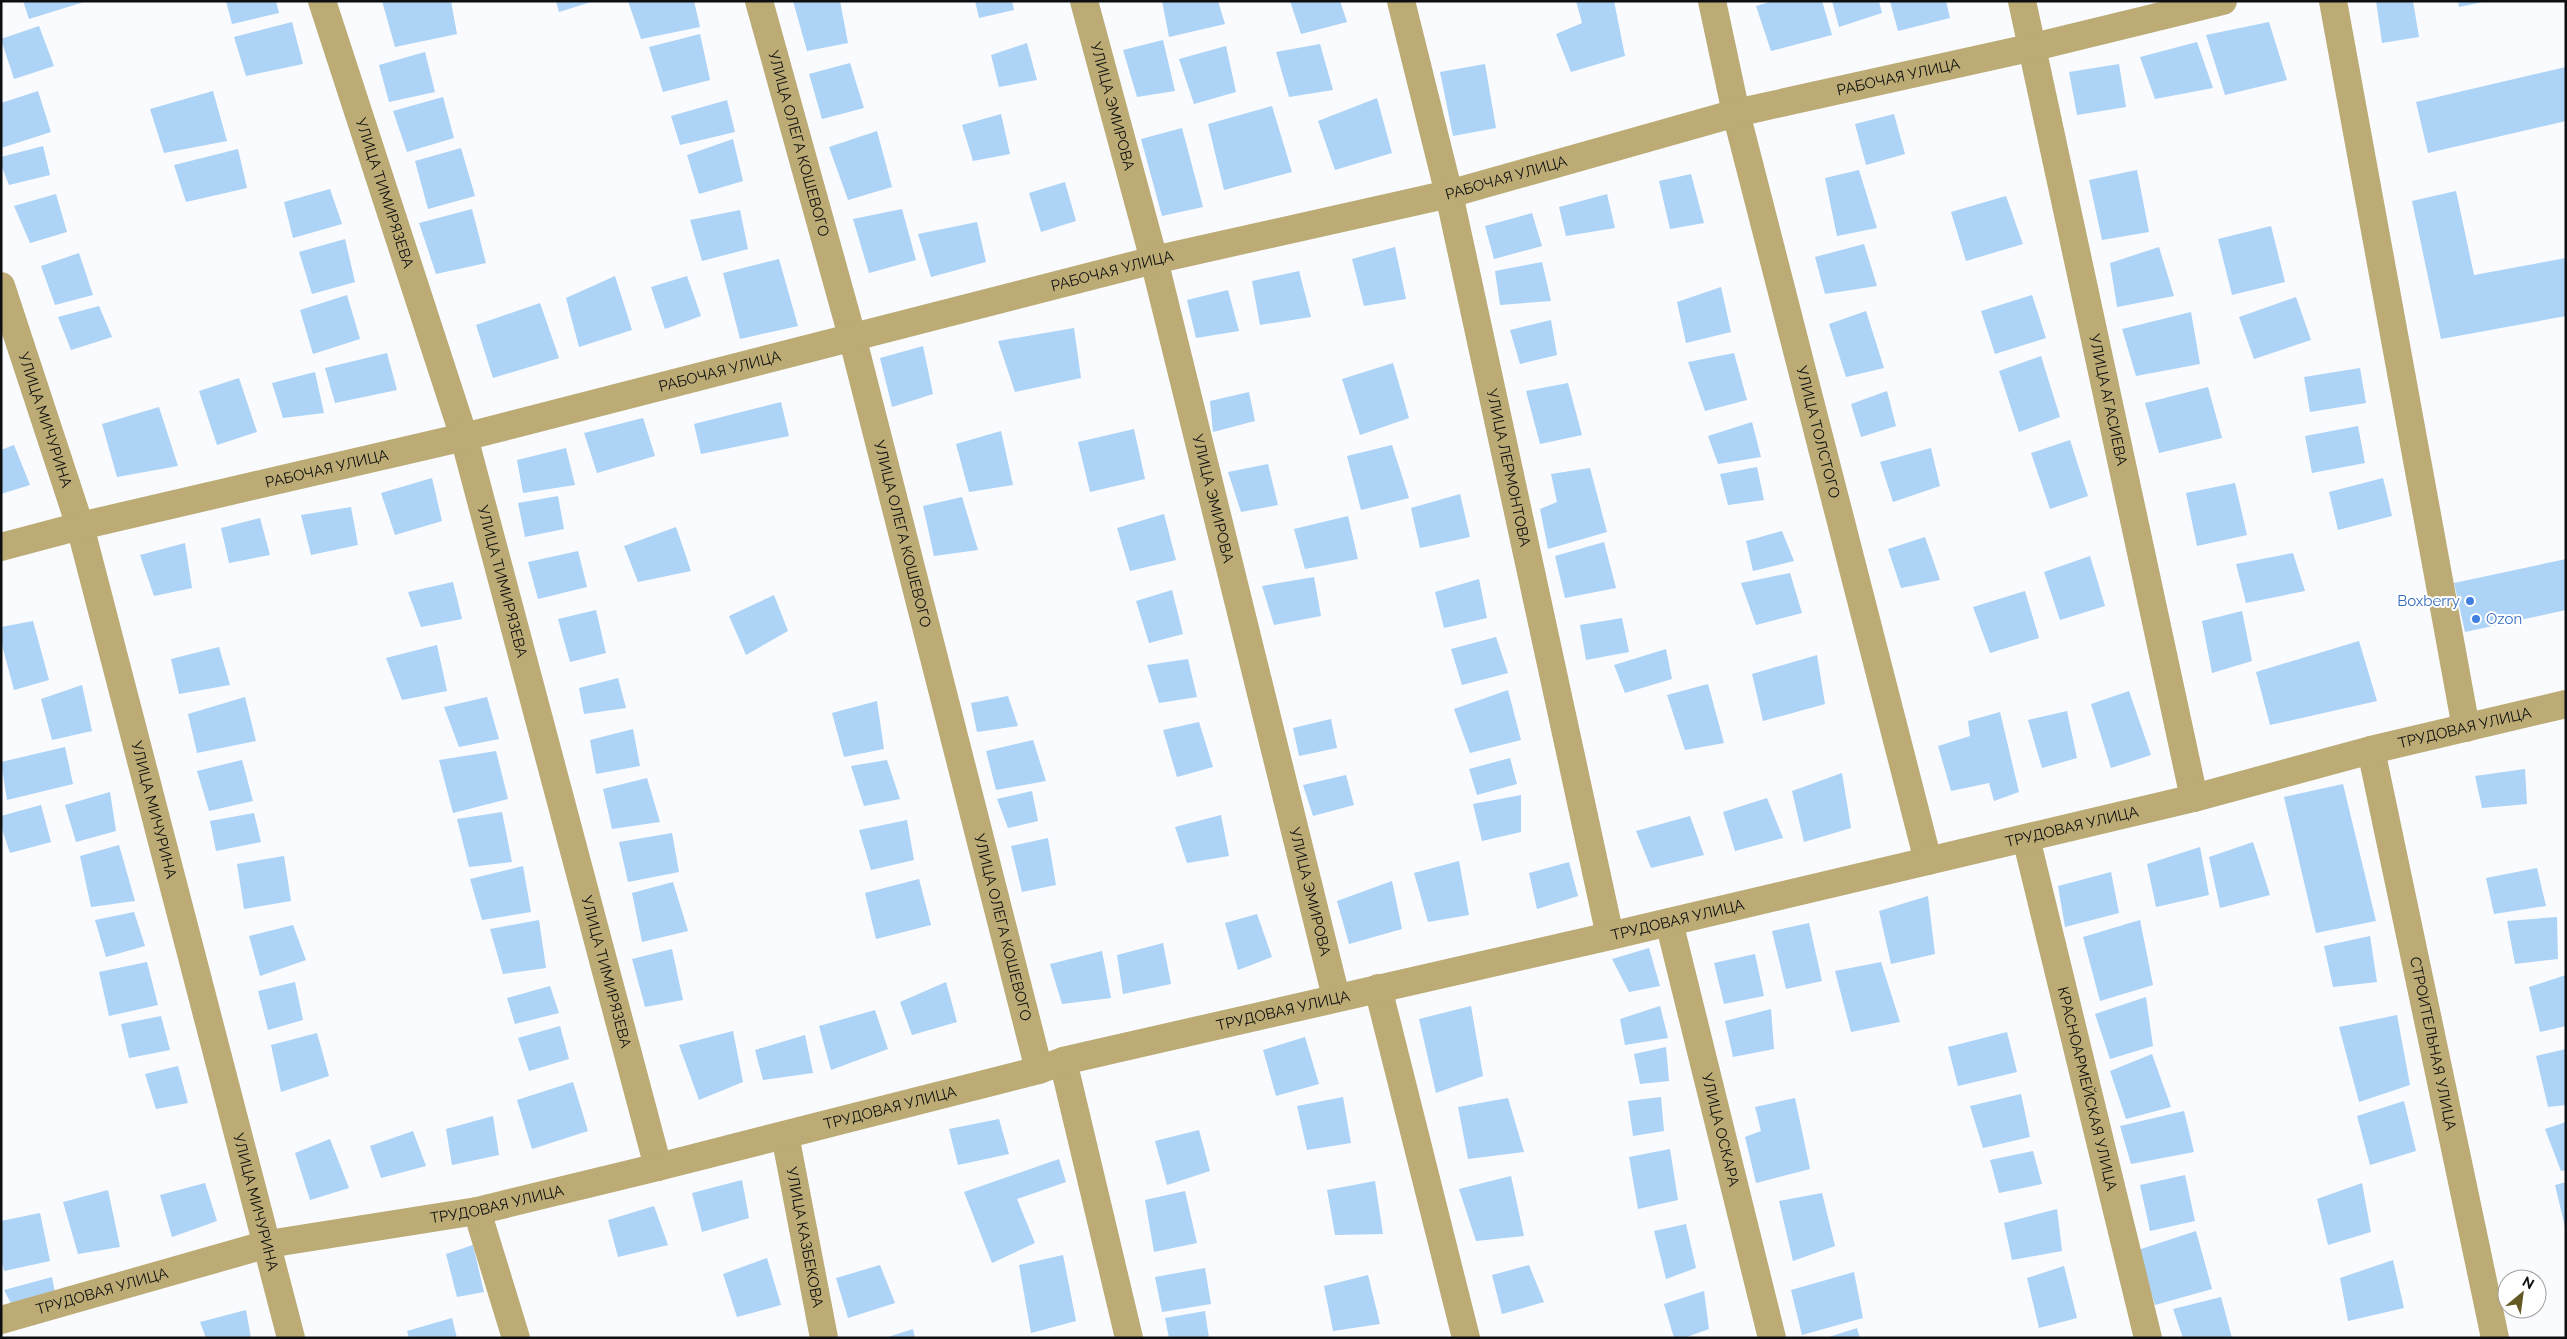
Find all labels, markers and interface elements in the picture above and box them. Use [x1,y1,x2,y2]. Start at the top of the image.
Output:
street label: УЛИЦА ЭМИРОВА [1087,40,1138,172]
street label: УЛИЦА ОЛЕГА КОШЕВОГО [764,48,833,239]
street label: РАБОЧАЯ УЛИЦА [1835,55,1962,99]
street label: УЛИЦА ТИМИРЯЗЕВА [352,116,417,270]
street label: РАБОЧАЯ УЛИЦА [1443,152,1569,204]
street label: РАБОЧАЯ УЛИЦА [1049,247,1175,295]
street label: УЛИЦА АГАСИЕВА [2085,332,2131,467]
street label: РАБОЧАЯ УЛИЦА [657,347,783,396]
street label: УЛИЦА МИЧУРИНА [14,350,76,490]
street label: УЛИЦА ТОЛСТОГО [1792,364,1844,500]
street label: УЛИЦА ЛЕРМОНТОВА [1483,387,1534,548]
street label: УЛИЦА ЭМИРОВА [1188,432,1237,565]
street label: УЛИЦА ОЛЕГА КОШЕВОГО [870,438,935,630]
street label: РАБОЧАЯ УЛИЦА [263,446,390,492]
street label: УЛИЦА ТИМИРЯЗЕВА [474,503,531,660]
place label: Boxberry [2397,592,2460,610]
marker: Boxberry [2464,595,2476,607]
place label: Ozon [2486,610,2522,628]
marker: Ozon [2470,613,2482,625]
street label: ТРУДОВАЯ УЛИЦА [2396,704,2533,752]
street label: УЛИЦА МИЧУРИНА [127,739,180,881]
street label: ТРУДОВАЯ УЛИЦА [2004,802,2140,851]
street label: УЛИЦА ЭМИРОВА [1285,826,1335,958]
street label: УЛИЦА ОЛЕГА КОШЕВОГО [970,832,1035,1023]
street label: УЛИЦА ТИМИРЯЗЕВА [577,894,635,1050]
street label: ТРУДОВАЯ УЛИЦА [1609,896,1746,944]
street label: СТРОИТЕЛЬНАЯ УЛИЦА [2406,955,2460,1132]
street label: КРАСНОАРМЕЙСКАЯ УЛИЦА [2054,985,2121,1192]
street label: ТРУДОВАЯ УЛИЦА [1215,987,1352,1035]
street label: УЛИЦА ОСКАРА [1698,1071,1743,1188]
street label: ТРУДОВАЯ УЛИЦА [822,1082,958,1133]
street label: УЛИЦА МИЧУРИНА [229,1131,282,1273]
street label: УЛИЦА КАЗБЕКОВА [782,1165,827,1309]
street label: ТРУДОВАЯ УЛИЦА [429,1181,566,1227]
street label: ТРУДОВАЯ УЛИЦА [34,1264,170,1319]
north arrow [2497,1269,2547,1319]
text: N [2520,1273,2537,1292]

